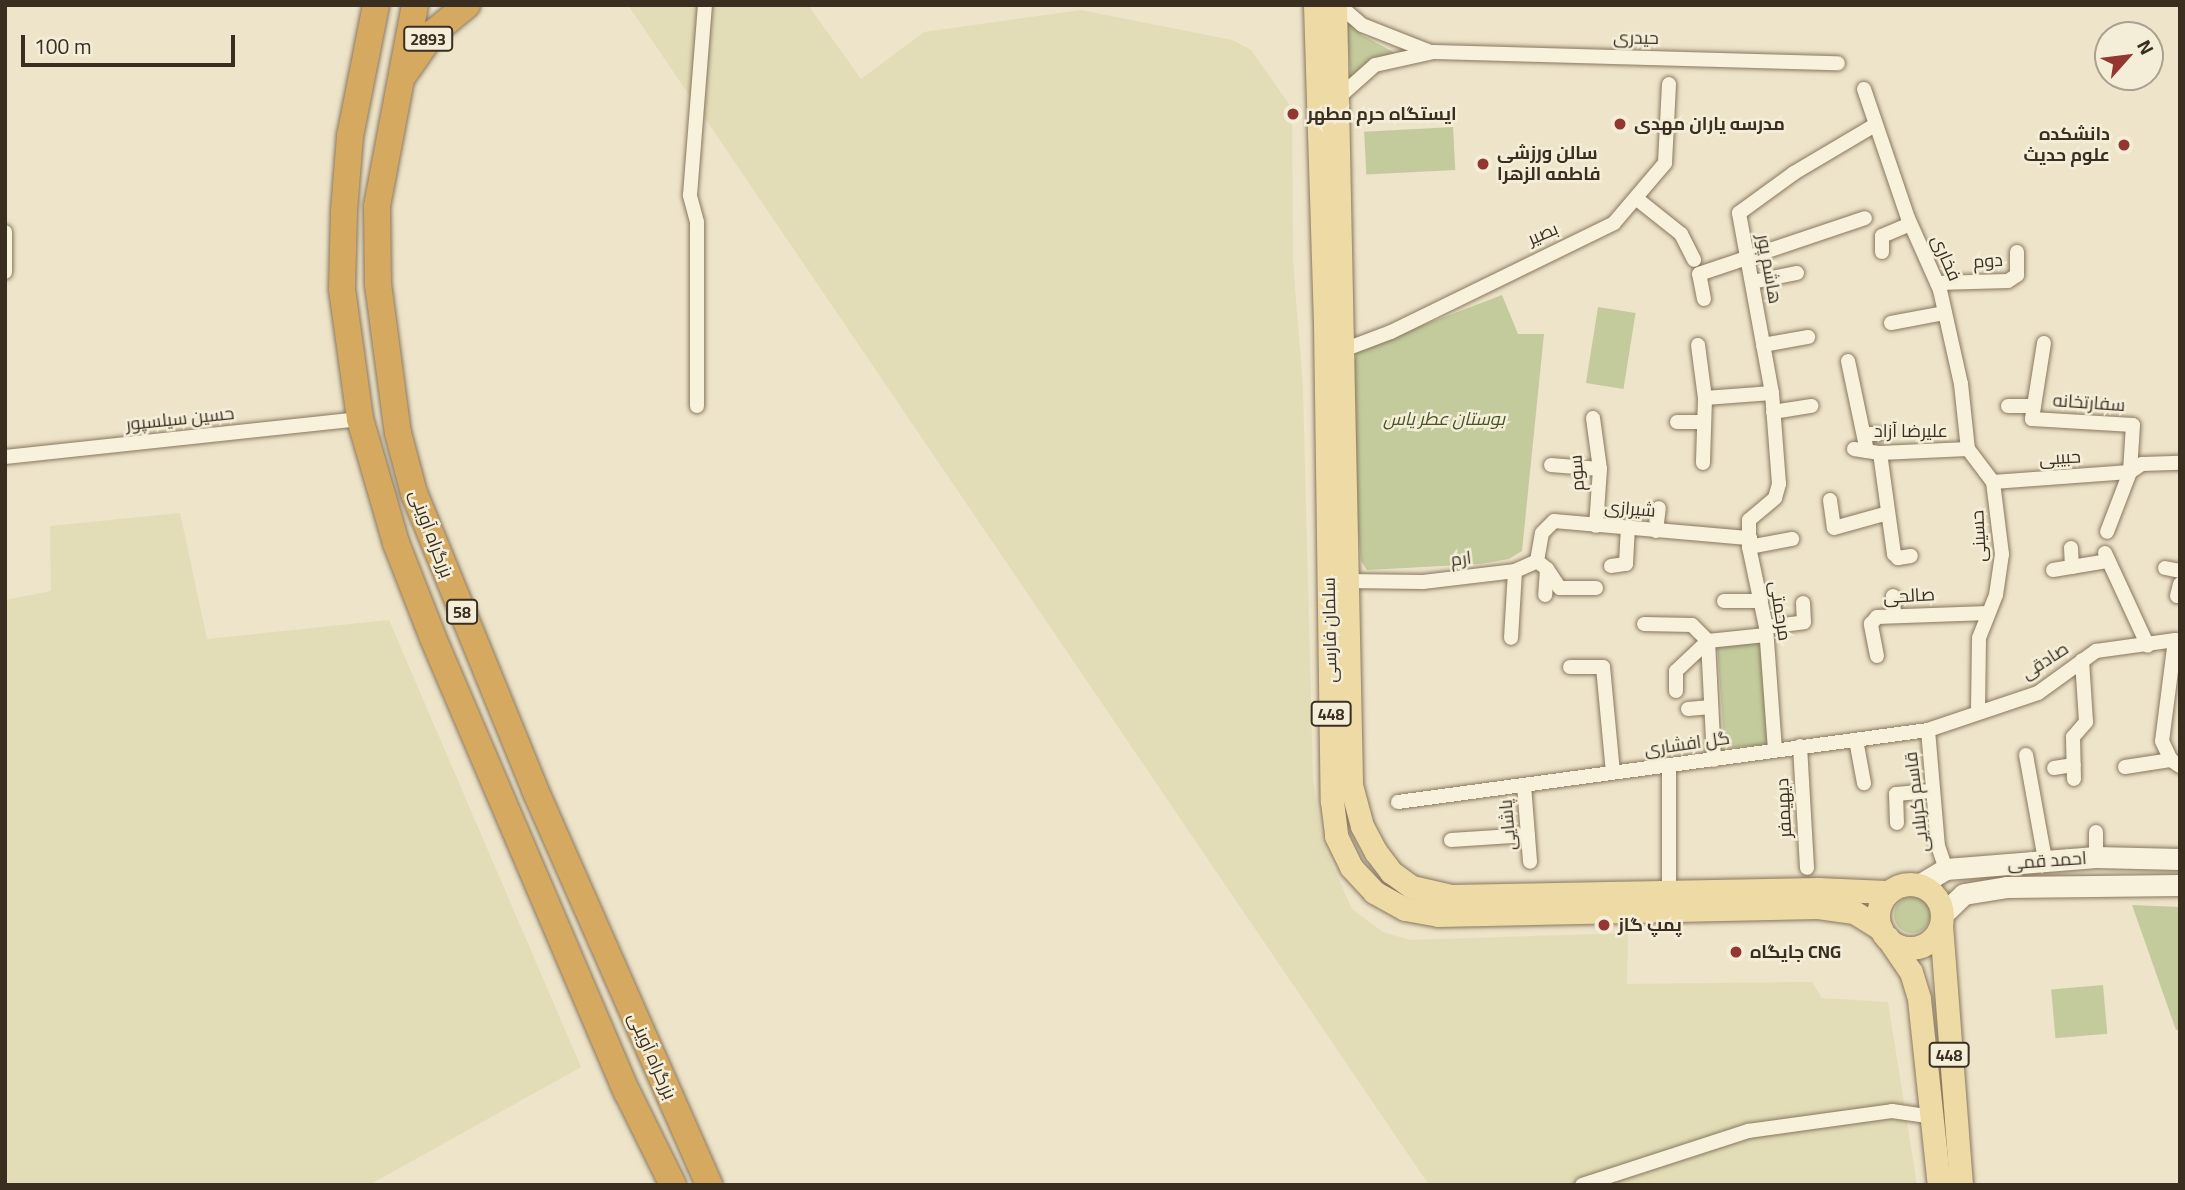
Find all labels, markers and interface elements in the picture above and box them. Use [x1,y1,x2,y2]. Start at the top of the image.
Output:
scale bar [24,21,238,65]
north arrow [2094,21,2164,91]
road number: 2893 [402,26,454,52]
text: 100 m [34,27,91,66]
street label: حیدری [1613,27,1659,49]
text: N [2127,33,2165,61]
place label: ایستگاه حرم مطهر [1307,103,1457,125]
marker: ایستگاه حرم مطهر [1285,106,1301,122]
place label: مدرسه یاران مهدی [1634,113,1785,135]
marker: مدرسه یاران مهدی [1612,116,1628,132]
place label: دانشکده علوم حدیث [2023,124,2110,166]
marker: دانشکده علوم حدیث [2116,137,2132,153]
place label: سالن ورزشی فاطمه الزهرا [1497,143,1601,186]
marker: سالن ورزشی فاطمه الزهرا [1475,156,1491,172]
street label: بصیر [1525,218,1561,250]
street label: فخاری [1927,232,1965,284]
street label: هاشم پور [1752,233,1786,305]
street label: دوم [1972,249,2004,273]
street label: سفارتخانه [2052,390,2126,416]
street label: حسین سیلسپور [125,403,235,435]
park label: بوستان عطر یاس [1383,408,1505,430]
street label: علیرضا آزاد [1874,420,1948,442]
street label: حبیبی [2038,446,2082,470]
street label: سوم [1565,454,1589,492]
street label: بزرگراه آوینی [404,487,458,581]
street label: شیرازی [1604,496,1656,522]
street label: حسینی [1967,509,1991,563]
street label: ارم [1449,547,1473,571]
street label: سلمان فارسی [1318,577,1342,683]
street label: مرحمتی [1765,580,1795,642]
street label: صالحی [1883,584,1935,608]
road number: 58 [444,600,480,624]
street label: صادقی [2017,638,2073,684]
road number: 448 [1310,702,1352,726]
street label: گل افشاری [1643,727,1731,761]
street label: قاسم کربلایی [1900,750,1934,854]
street label: دیهیمفر [1772,778,1796,838]
street label: پاشایی [1495,799,1521,851]
street label: احمد قمی [2007,847,2087,875]
place label: پمپ گاز [1618,914,1682,936]
marker: پمپ گاز [1596,917,1612,933]
place label: جایگاه CNG [1750,941,1841,963]
marker: جایگاه CNG [1728,944,1744,960]
street label: بزرگراه آوینی [623,1009,681,1103]
road number: 448 [1928,1042,1970,1068]

